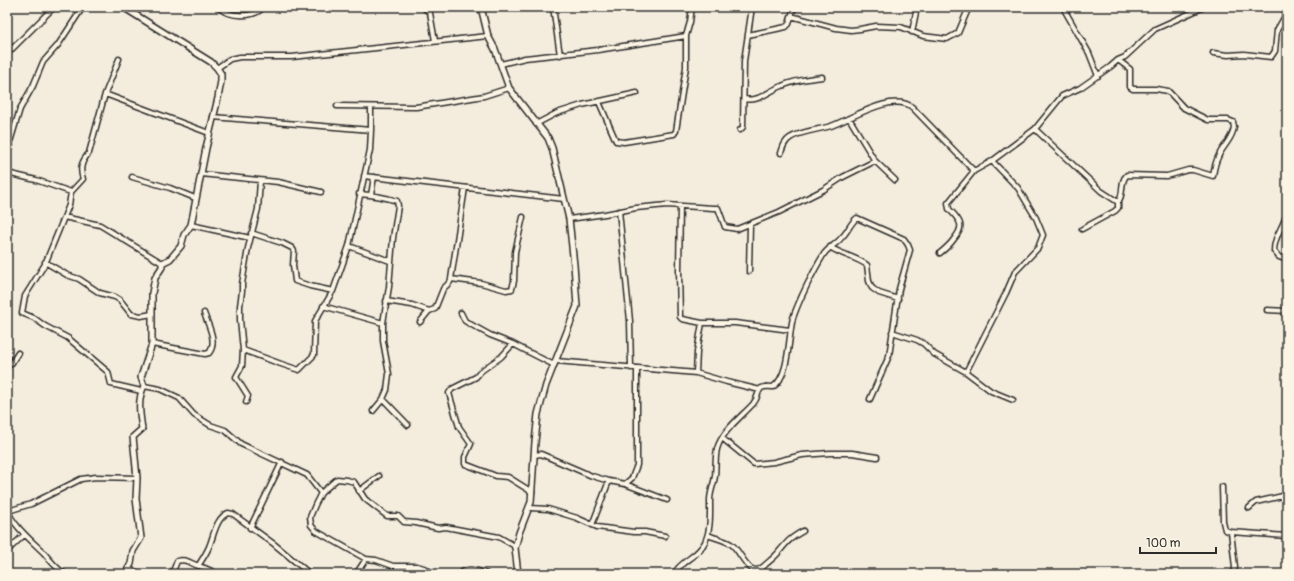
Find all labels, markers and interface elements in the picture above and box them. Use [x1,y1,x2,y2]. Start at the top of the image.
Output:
scale bar [1140,529,1216,555]
text: 100 m [1146,536,1181,551]

